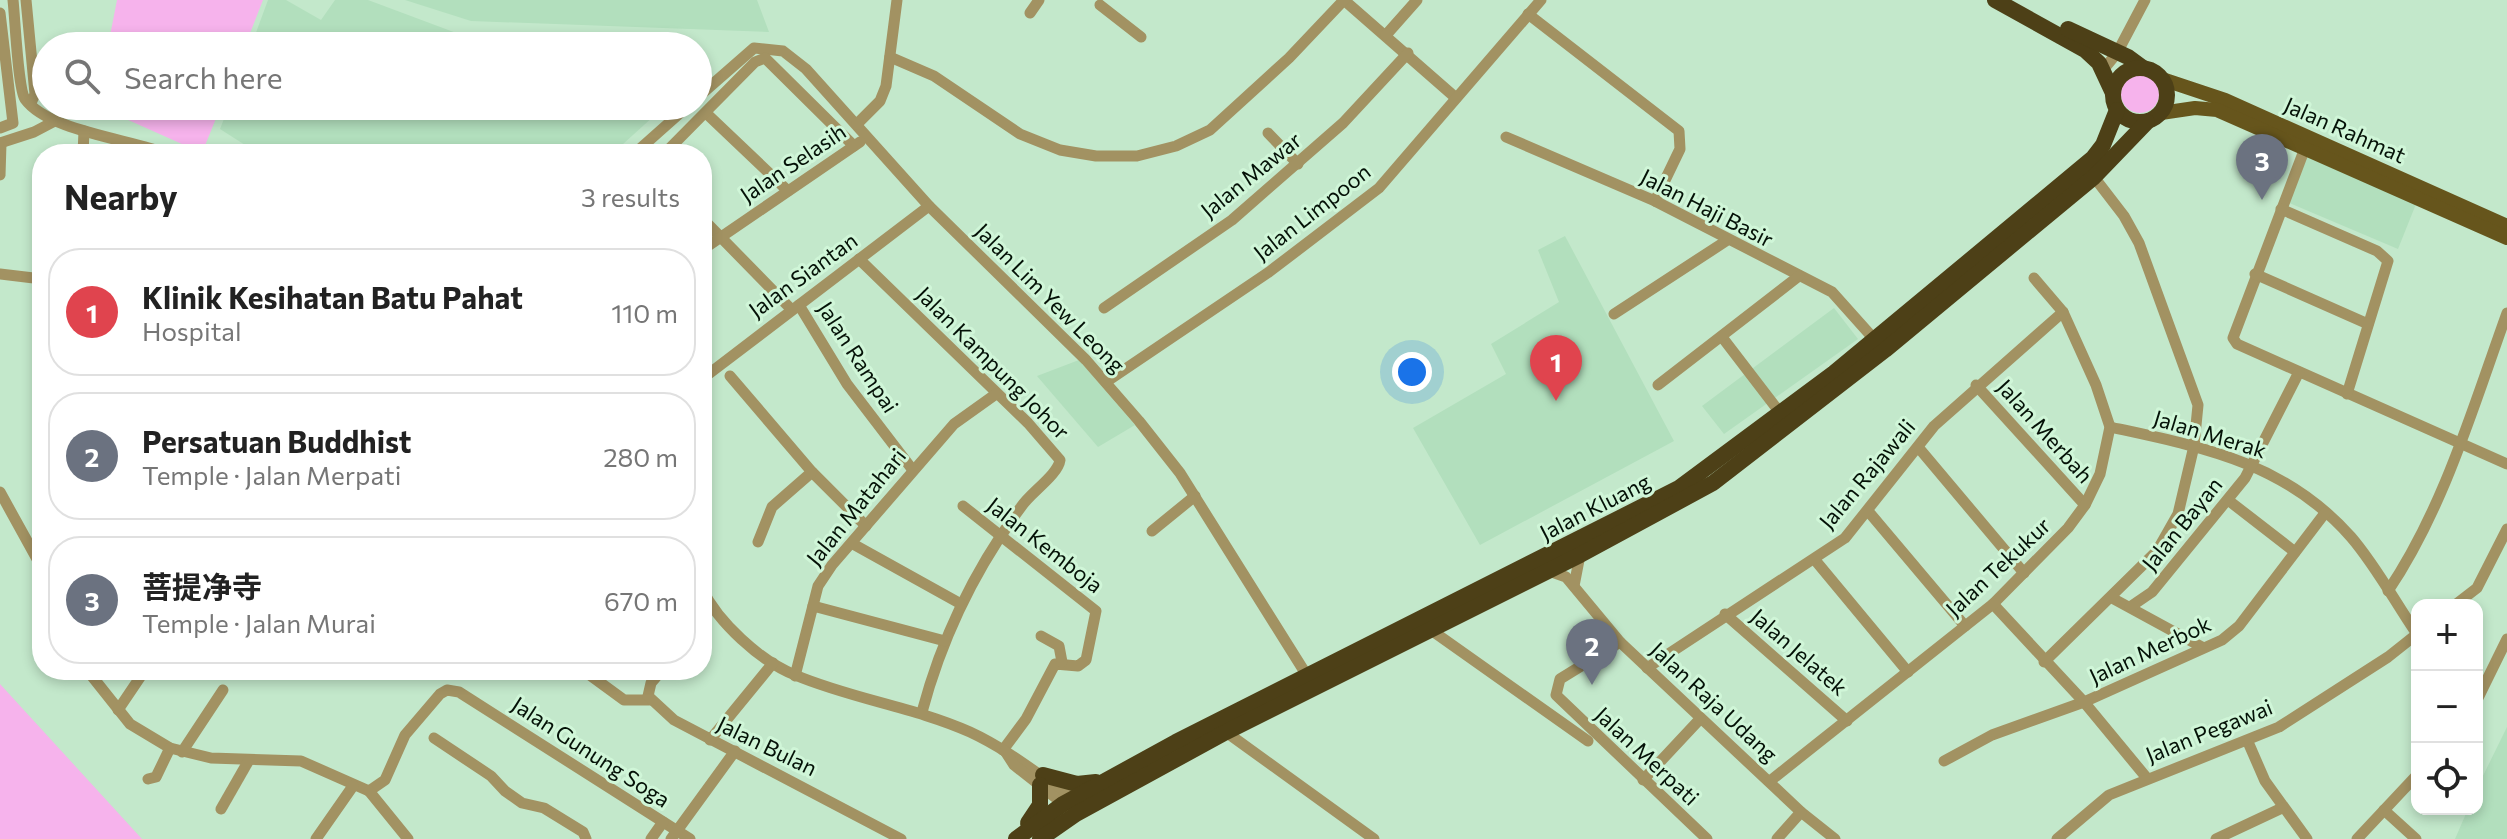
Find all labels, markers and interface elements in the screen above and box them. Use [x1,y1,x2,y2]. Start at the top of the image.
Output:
search box [32,32,712,120]
icon: search [60,54,104,98]
text: Search here [124,58,283,95]
street label: Jalan Rahmat [2280,91,2410,168]
street label: Jalan Selasih [735,117,851,208]
street label: Jalan Mawar [1195,126,1307,223]
pin: 3 [2236,134,2288,200]
street label: Jalan Limpoon [1248,158,1376,266]
street label: Jalan Haji Basir [1636,163,1778,253]
text: Nearby [64,175,178,217]
text: 3 results [581,181,680,212]
street label: Jalan Lim Yew Leong [970,217,1131,378]
street label: Jalan Siantan [743,226,862,323]
text: Klinik Kesihatan Batu Pahat [142,278,523,315]
street label: Jalan Kampung Johor [911,280,1076,445]
street label: Jalan Rampai [812,296,904,417]
text: 1 [86,297,98,328]
text: 110 m [611,297,678,328]
text: Hospital [142,315,242,346]
pin: 1 [1530,335,1582,401]
your location [1392,352,1432,392]
street label: Jalan Merbah [1992,373,2099,488]
street label: Jalan Merak [2151,404,2270,463]
street label: Jalan Rajawali [1813,413,1920,534]
text: Persatuan Buddhist [142,422,412,459]
text: 2 [85,441,99,472]
text: 280 m [603,441,678,472]
street label: Jalan Matahari [800,443,911,571]
text: Temple · Jalan Merpati [142,459,401,490]
street label: Jalan Kluang [1535,467,1655,546]
street label: Jalan Bayan [2136,471,2228,576]
street label: Jalan Kemboja [982,491,1109,598]
street label: Jalan Tekukur [1940,511,2056,622]
text: 菩提净寺 [142,567,262,604]
text: 3 [84,585,100,616]
text: 670 m [604,585,678,616]
map controls [2411,599,2483,815]
button: + [2411,599,2483,671]
street label: Jalan Jelatek [1745,602,1853,701]
text: Temple · Jalan Murai [142,607,376,638]
street label: Jalan Merbok [2085,610,2215,690]
pin: 2 [1566,619,1618,685]
street label: Jalan Raja Udang [1645,636,1784,768]
button: − [2411,671,2483,743]
street label: Jalan Gunung Soga [507,690,675,813]
street label: Jalan Pegawai [2141,693,2276,768]
street label: Jalan Merpati [1590,701,1705,811]
street label: Jalan Bulan [713,710,822,781]
button: locate [2411,743,2483,815]

